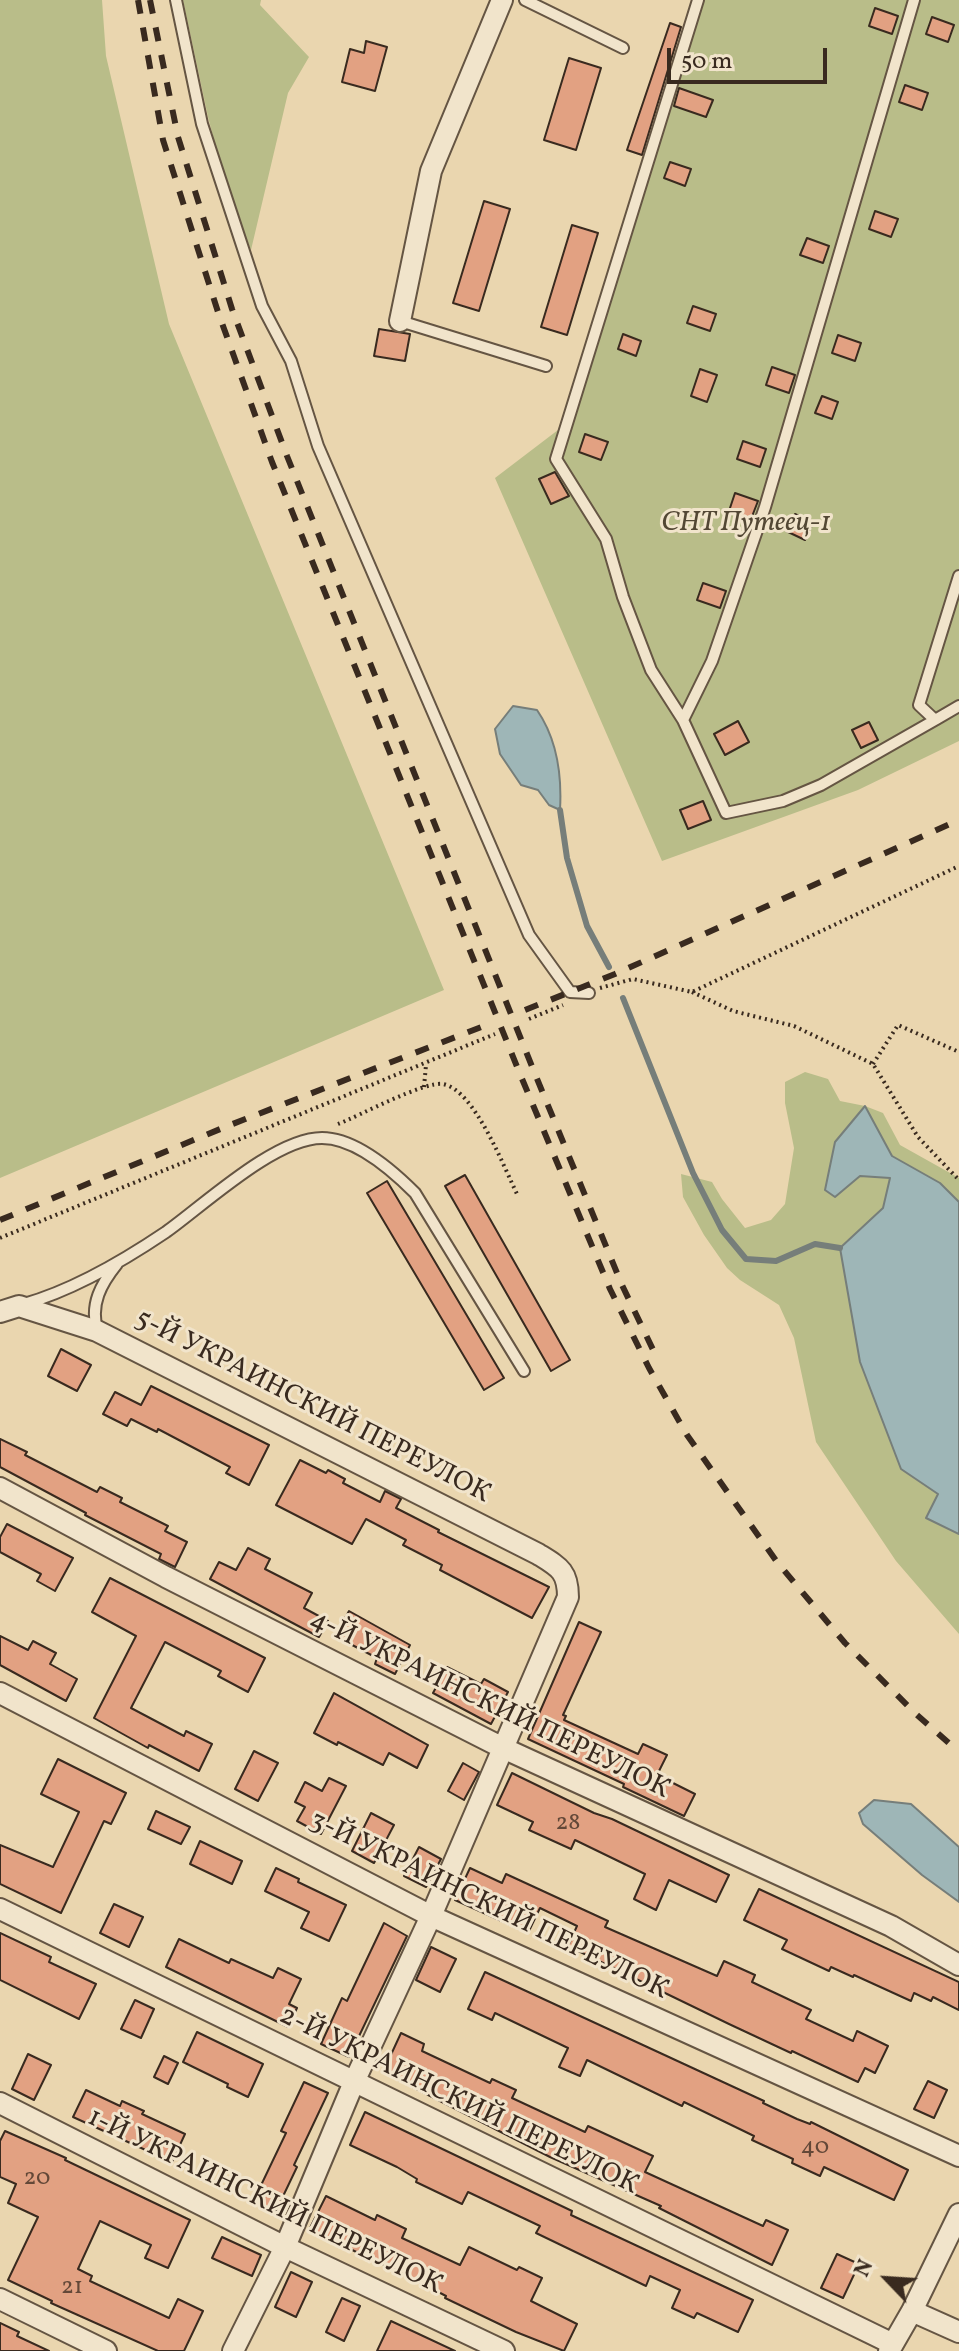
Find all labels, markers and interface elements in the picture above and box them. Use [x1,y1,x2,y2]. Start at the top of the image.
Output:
scale bar [671,32,831,82]
text: 50 m [681,45,733,79]
park label: СНТ Путеец-1 [661,508,831,542]
street label: 5-Й УКРАИНСКИЙ ПЕРЕУЛОК [129,1304,495,1512]
street label: 4-Й УКРАИНСКИЙ ПЕРЕУЛОК [304,1604,674,1808]
street label: 3-Й УКРАИНСКИЙ ПЕРЕУЛОК [303,1805,673,2009]
house number: 28 [555,1811,581,1839]
street label: 2-Й УКРАИНСКИЙ ПЕРЕУЛОК [273,2000,643,2204]
street label: 1-Й УКРАИНСКИЙ ПЕРЕУЛОК [81,2102,447,2304]
house number: 40 [801,2135,829,2163]
house number: 20 [23,2166,51,2194]
north arrow [847,2239,927,2319]
text: N [847,2255,882,2282]
house number: 21 [61,2275,83,2303]

